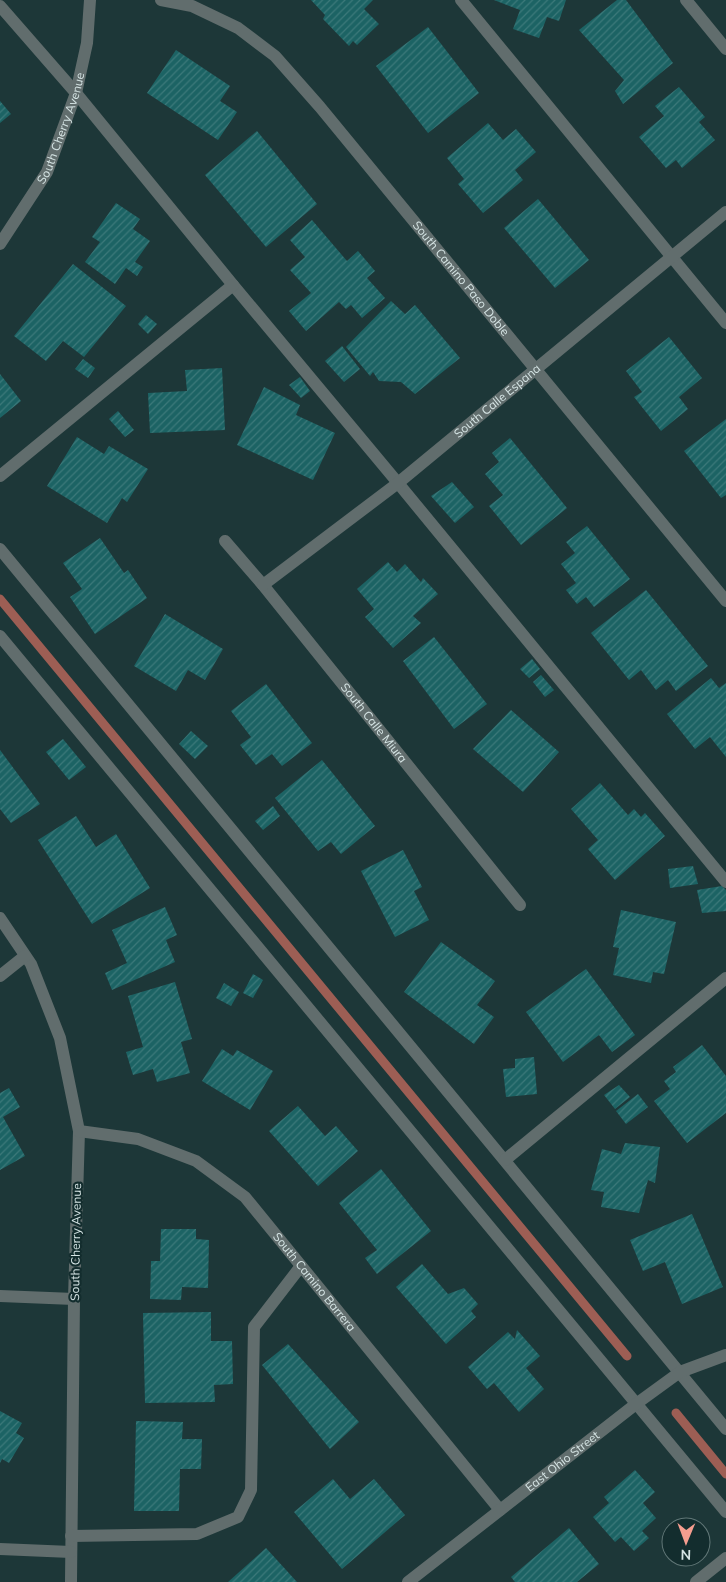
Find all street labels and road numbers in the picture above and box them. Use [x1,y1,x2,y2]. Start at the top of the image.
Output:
street label: South Cherry Avenue [33,71,87,187]
street label: South Camino Paso Doble [410,218,513,339]
street label: South Calle Espana [451,360,543,441]
street label: South Calle Miura [338,680,411,765]
street label: South Cherry Avenue [67,1183,84,1301]
street label: South Camino Barrera [270,1229,359,1334]
street label: East Ohio Street [522,1427,602,1495]

